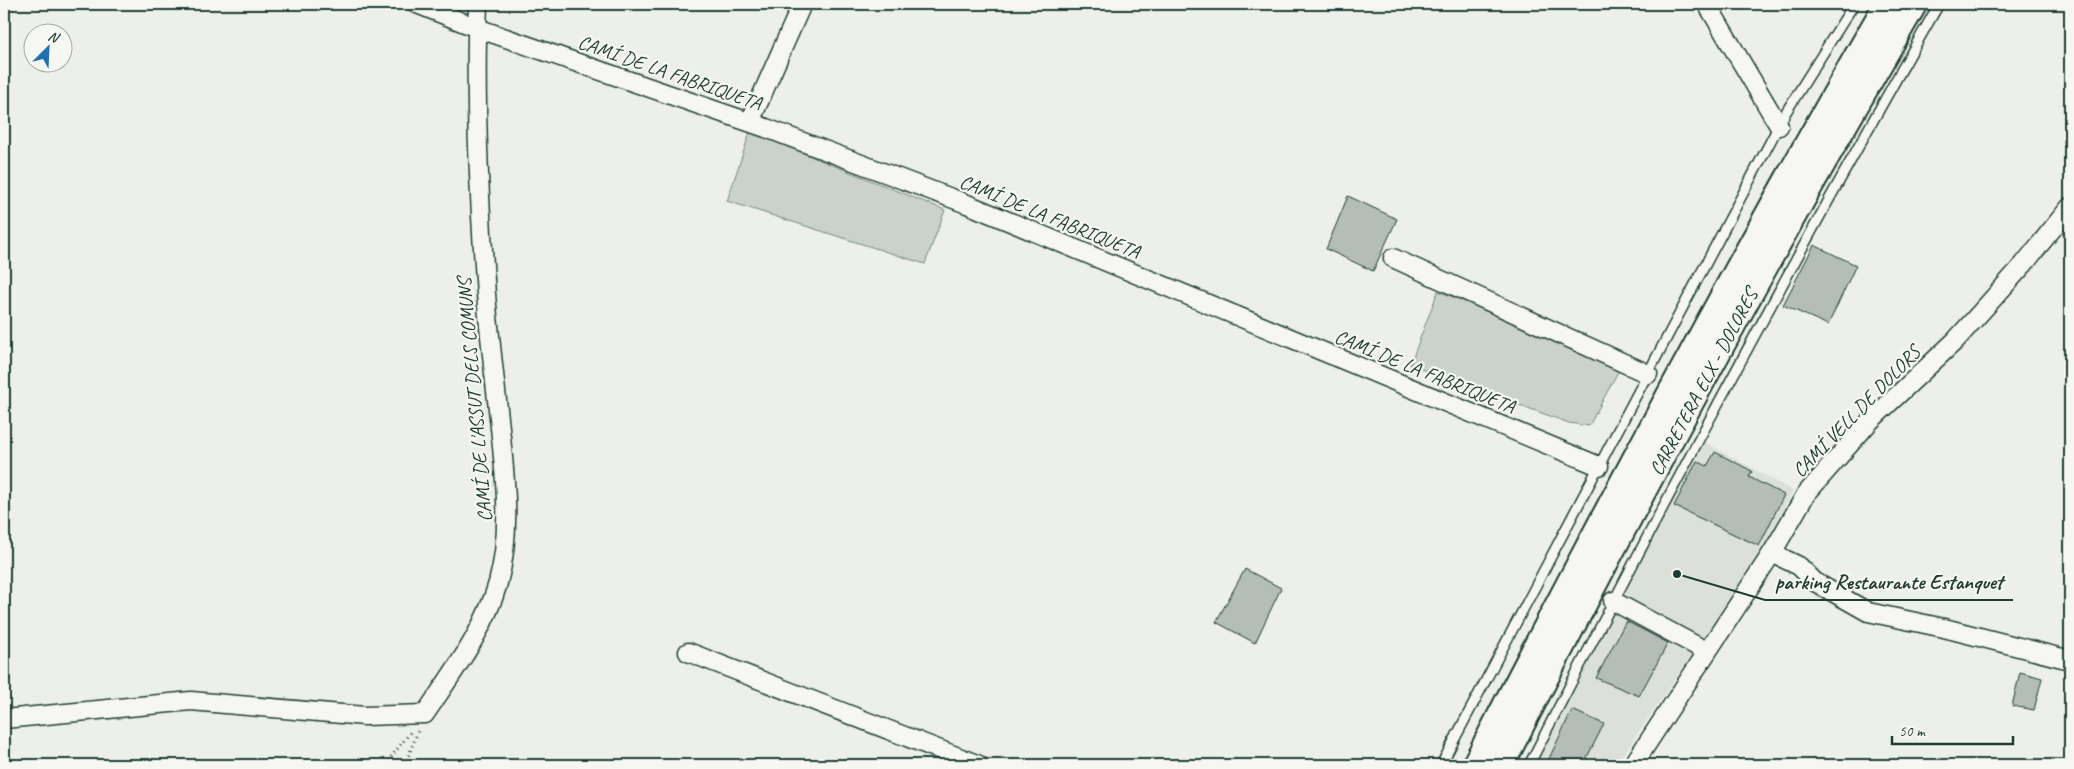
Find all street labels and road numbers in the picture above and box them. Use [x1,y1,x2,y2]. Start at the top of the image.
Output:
street label: CAMÍ DE LA FABRIQUETA [575,29,766,116]
street label: CAMÍ DE LA FABRIQUETA [956,169,1145,264]
street label: CAMÍ DE L'ASSUT DELS COMUNS [451,273,498,523]
street label: CARRETERA ELX - DOLORES [1644,281,1765,480]
street label: CAMÍ DE LA FABRIQUETA [1331,324,1520,419]
street label: CAMÍ VELL DE DOLORS [1787,339,1927,483]

